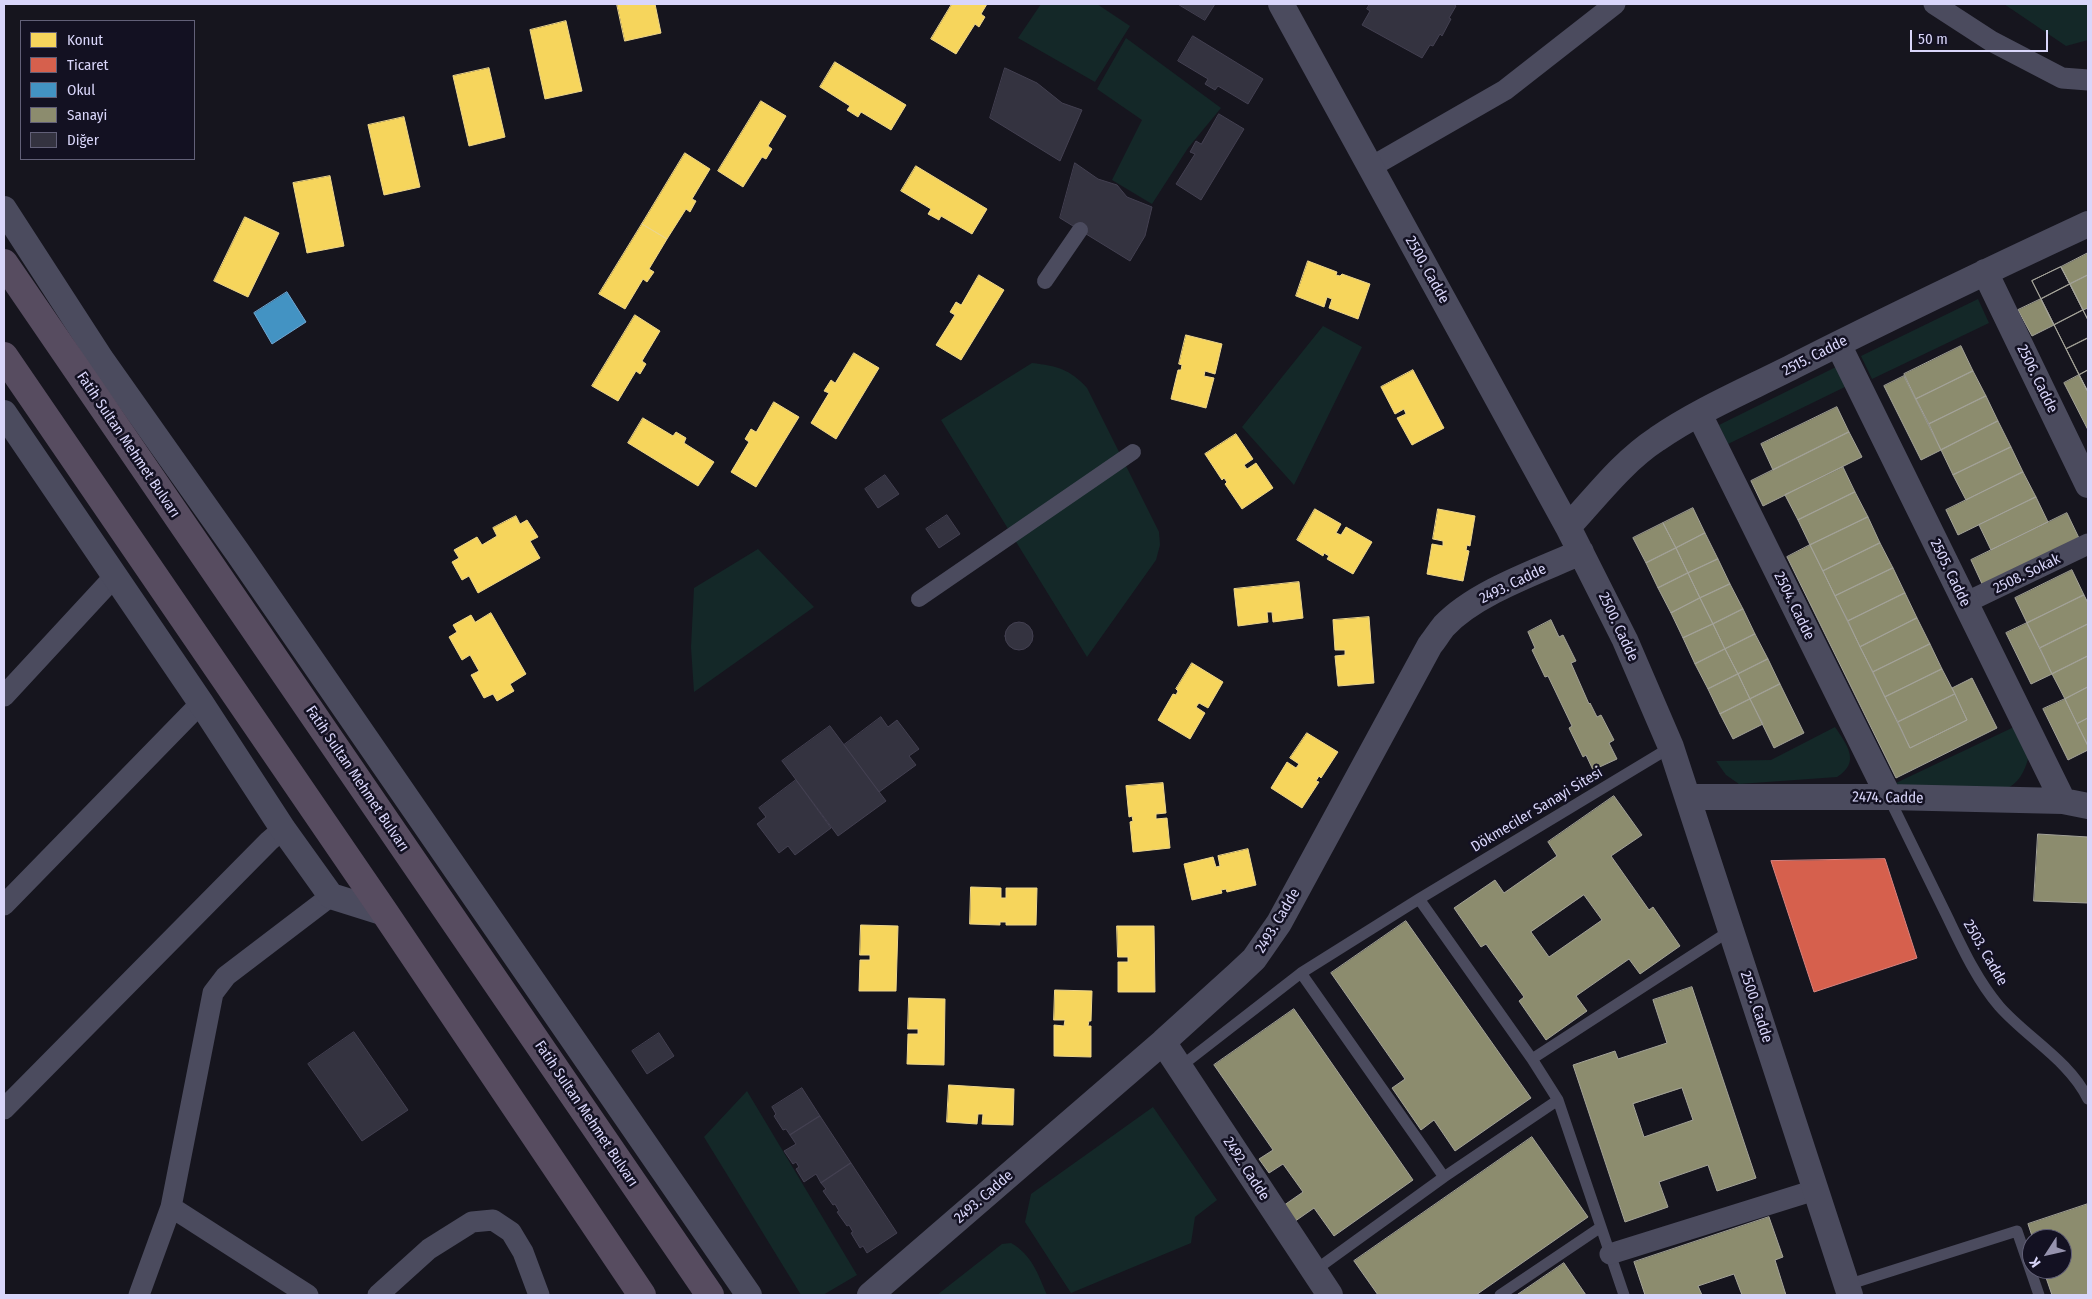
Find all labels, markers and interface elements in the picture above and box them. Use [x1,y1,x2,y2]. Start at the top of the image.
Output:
legend [20,20,195,160]
scale bar [1912,20,2050,52]
text: 50 m [1918,30,1948,48]
text: Konut [67,31,103,49]
text: Ticaret [67,56,108,74]
text: Okul [67,81,95,99]
text: Sanayi [67,106,107,124]
text: Diğer [67,131,99,149]
street label: 2500. Cadde [1401,233,1453,307]
street label: 2515. Cadde [1779,332,1851,380]
street label: 2506. Cadde [2013,342,2061,416]
street label: Fatih Sultan Mehmet Bulvarı [72,369,184,521]
street label: 2505. Cadde [1926,536,1974,610]
street label: 2508. Sokak [1991,550,2063,598]
street label: 2493. Cadde [1477,560,1549,608]
street label: 2504. Cadde [1770,569,1818,643]
street label: 2500. Cadde [1594,590,1642,664]
street label: Fatih Sultan Mehmet Bulvarı [301,703,413,855]
street label: Dökmeciler Sanayi Sitesi [1468,764,1606,856]
street label: 2474. Cadde [1852,788,1924,808]
street label: 2493. Cadde [1252,885,1304,957]
street label: 2503. Cadde [1959,917,2011,989]
street label: 2500. Cadde [1736,969,1776,1045]
street label: Fatih Sultan Mehmet Bulvarı [530,1038,642,1190]
street label: 2492. Cadde [1219,1134,1273,1204]
street label: 2493. Cadde [951,1167,1017,1227]
north arrow [2022,1229,2072,1279]
text: K [2026,1254,2044,1271]

